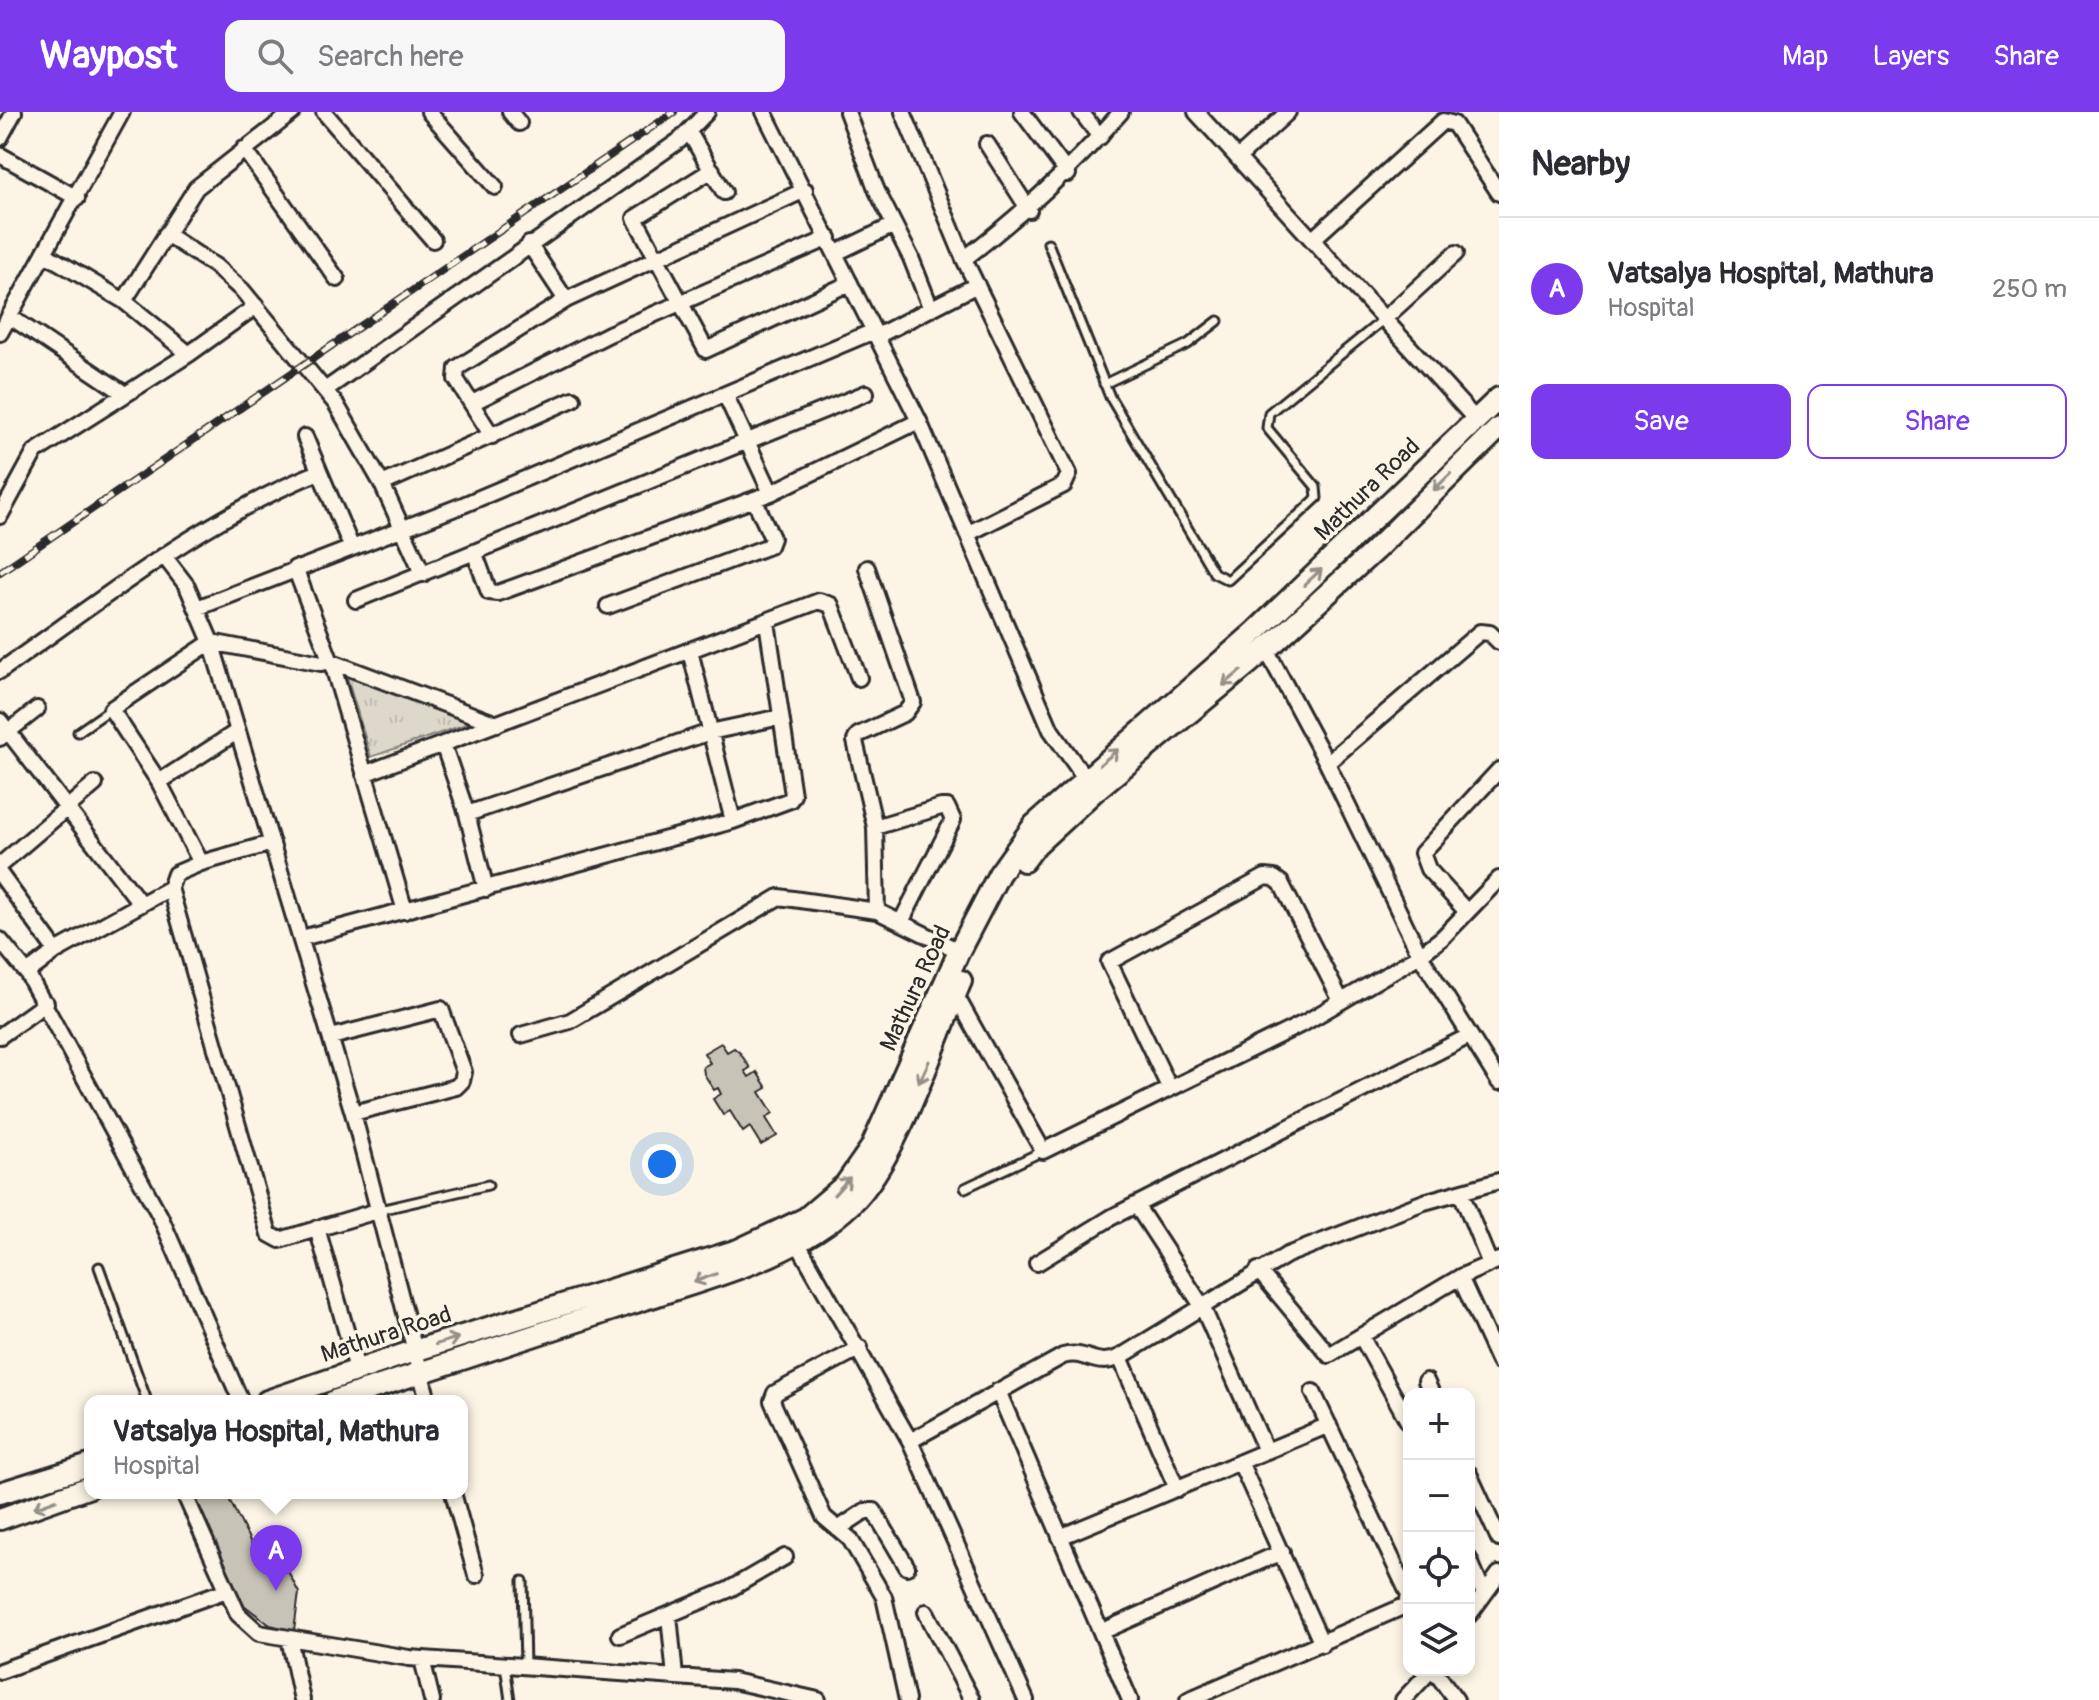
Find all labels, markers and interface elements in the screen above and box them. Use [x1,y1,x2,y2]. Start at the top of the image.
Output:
search box [225,20,785,92]
text: Waypost [40,32,177,80]
icon: search [253,34,297,78]
text: Search here [317,38,464,75]
text: Map [1782,39,1828,74]
text: Layers [1872,39,1949,74]
text: Share [1993,39,2059,74]
text: Nearby [1531,143,1630,186]
text: Vatsalya Hospital, Mathura [1607,255,1934,292]
text: A [1549,273,1565,305]
text: 250 m [1992,273,2067,305]
text: Hospital [1607,292,1695,324]
button: Save [1531,384,1791,459]
button: Share [1807,384,2067,459]
street label: Mathura Road [1309,432,1426,547]
one-way arrow [1433,472,1452,492]
one-way arrow [1303,568,1322,587]
one-way arrow [1222,669,1242,687]
one-way arrow [1098,748,1119,766]
street label: Mathura Road [874,921,957,1056]
one-way arrow [916,1060,931,1084]
your location [642,1144,682,1184]
one-way arrow [833,1177,851,1197]
one-way arrow [693,1272,718,1286]
street label: Mathura Road [317,1300,455,1369]
one-way arrow [434,1333,460,1348]
map controls [1403,1388,1475,1676]
button: + [1403,1388,1475,1460]
popup [84,1395,468,1499]
text: Vatsalya Hospital, Mathura [113,1413,439,1450]
text: Hospital [113,1450,200,1482]
button: − [1403,1460,1475,1532]
one-way arrow [33,1497,58,1512]
pin: A [250,1525,302,1591]
button: locate [1403,1532,1475,1604]
button: layers [1403,1604,1475,1676]

